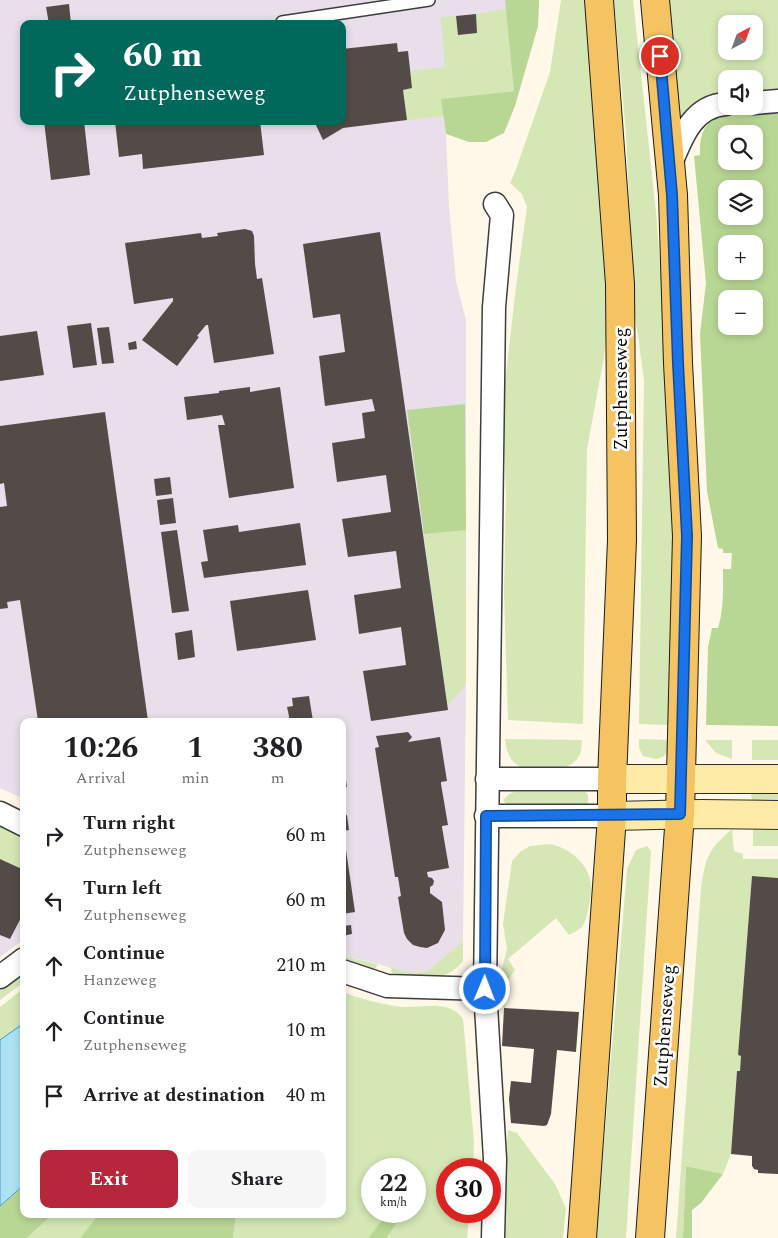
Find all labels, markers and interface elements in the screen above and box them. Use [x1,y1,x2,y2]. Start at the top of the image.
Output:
north arrow [718,15,762,60]
map controls [718,15,763,335]
text: 60 m [123,29,203,82]
pin [639,35,681,77]
icon: right [40,40,105,105]
icon: arrive [646,42,674,70]
button: sound [718,70,763,115]
text: Zutphenseweg [123,77,266,110]
button: search [718,125,763,170]
button: layers [718,180,763,225]
button: + [718,235,763,280]
button: − [718,290,763,335]
street label: Zutphenseweg [607,327,636,451]
text: 10:26 [63,725,138,771]
text: 1 [187,725,204,771]
text: 380 [252,725,303,771]
text: Arrival [76,766,126,790]
text: min [181,766,209,790]
text: m [271,766,285,790]
text: Turn right [83,809,176,838]
text: 60 m [286,821,326,850]
icon: right [40,822,68,850]
text: Zutphenseweg [83,838,187,862]
text: Turn left [83,874,162,903]
text: 60 m [286,886,326,915]
icon: left [40,887,68,915]
text: Zutphenseweg [83,903,187,927]
text: Continue [83,939,165,968]
text: 210 m [276,951,326,980]
icon: ahead [40,952,68,980]
position arrow [458,962,510,1014]
street label: Zutphenseweg [646,964,684,1088]
text: Hanzeweg [83,968,157,992]
text: Continue [83,1004,165,1033]
text: 10 m [286,1016,326,1045]
icon: ahead [40,1017,68,1045]
text: Zutphenseweg [83,1033,187,1057]
text: Arrive at destination [83,1081,265,1110]
text: 40 m [286,1081,326,1110]
icon: arrive [40,1082,68,1110]
button: Exit [40,1150,178,1208]
button: Share [188,1150,326,1208]
speed limit sign: 30 [436,1158,501,1223]
text: 22 [379,1165,408,1203]
text: km/h [380,1193,407,1212]

